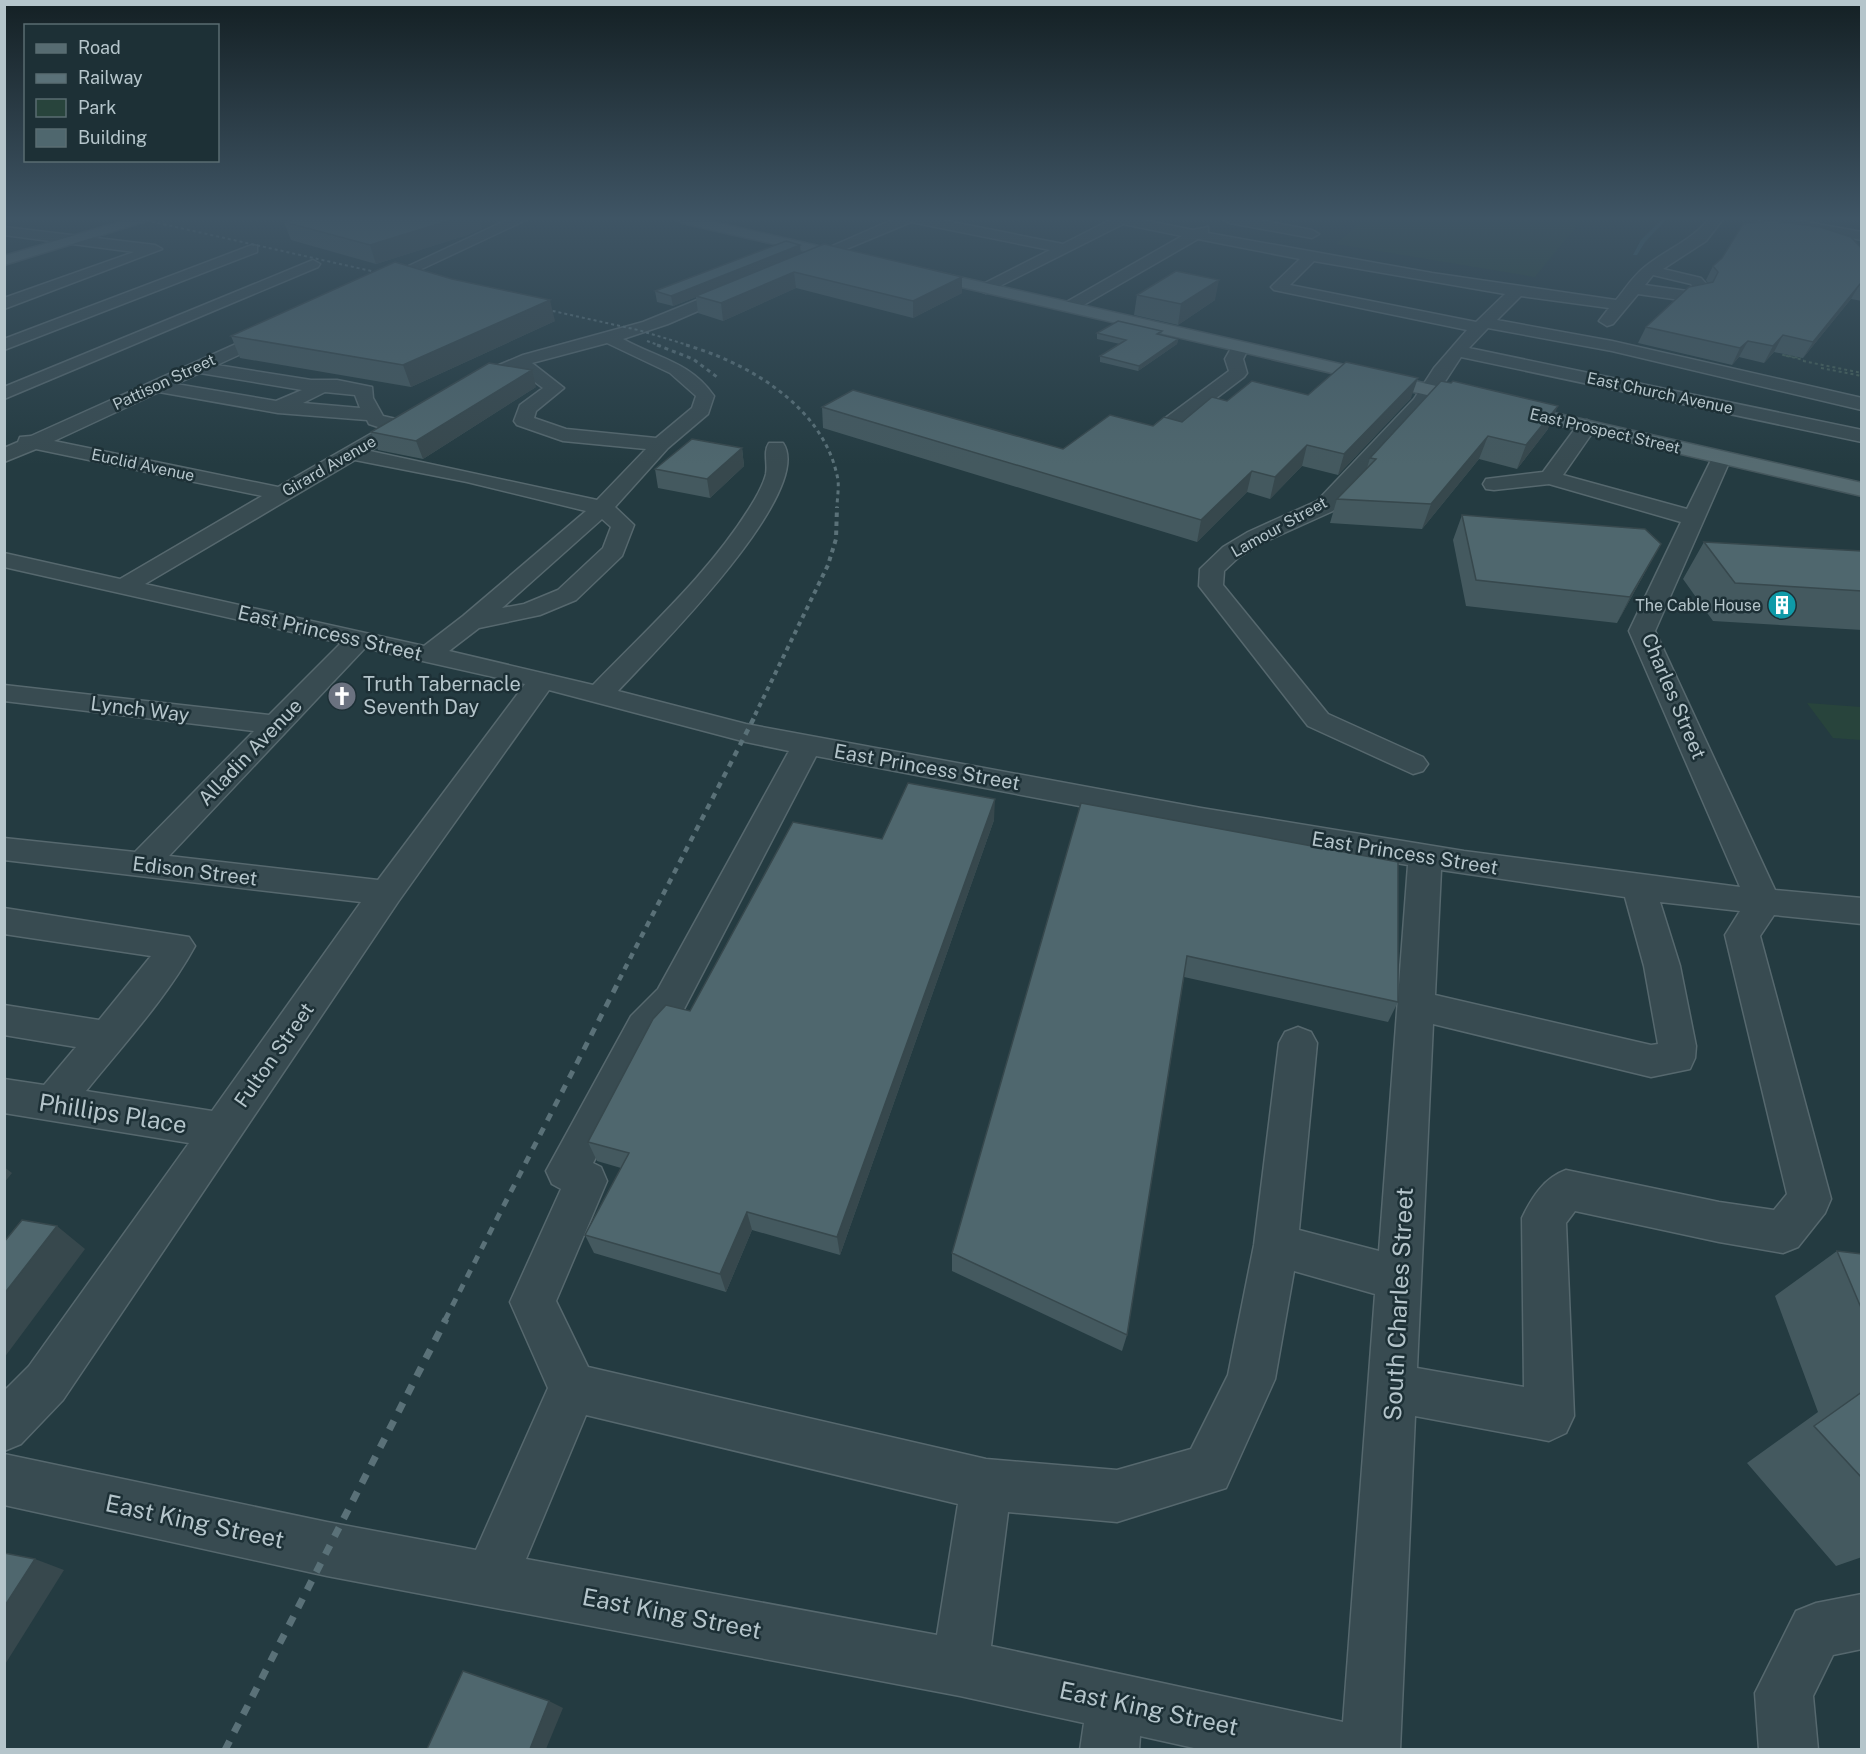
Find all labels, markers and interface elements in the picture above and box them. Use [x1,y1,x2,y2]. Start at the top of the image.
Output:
legend [24,24,219,162]
text: Road [78,37,121,58]
text: Railway [78,67,143,88]
text: Park [78,97,116,118]
text: Building [78,127,147,148]
street label: Pattison Street [110,350,218,414]
street label: East Church Avenue [1585,368,1735,418]
street label: East Prospect Street [1528,404,1682,458]
street label: Girard Avenue [279,431,379,501]
street label: Euclid Avenue [90,445,196,485]
street label: Lamour Street [1228,493,1330,561]
building icon: The Cable House [1766,589,1798,621]
place label: The Cable House [1635,596,1761,615]
street label: East Princess Street [235,600,425,666]
street label: Charles Street [1637,630,1711,762]
place label: Truth Tabernacle Seventh Day [363,672,521,719]
church icon: Truth Tabernacle Seventh Day [326,680,358,712]
street label: Lynch Way [89,691,191,727]
street label: Alladin Avenue [193,694,307,810]
street label: East Princess Street [832,739,1022,795]
street label: East Princess Street [1310,826,1500,880]
street label: Edison Street [131,851,259,891]
street label: Fulton Street [229,998,319,1112]
street label: Phillips Place [37,1087,189,1139]
street label: South Charles Street [1378,1187,1418,1421]
street label: East King Street [103,1488,287,1554]
street label: East King Street [580,1582,764,1644]
street label: East King Street [1057,1675,1241,1741]

